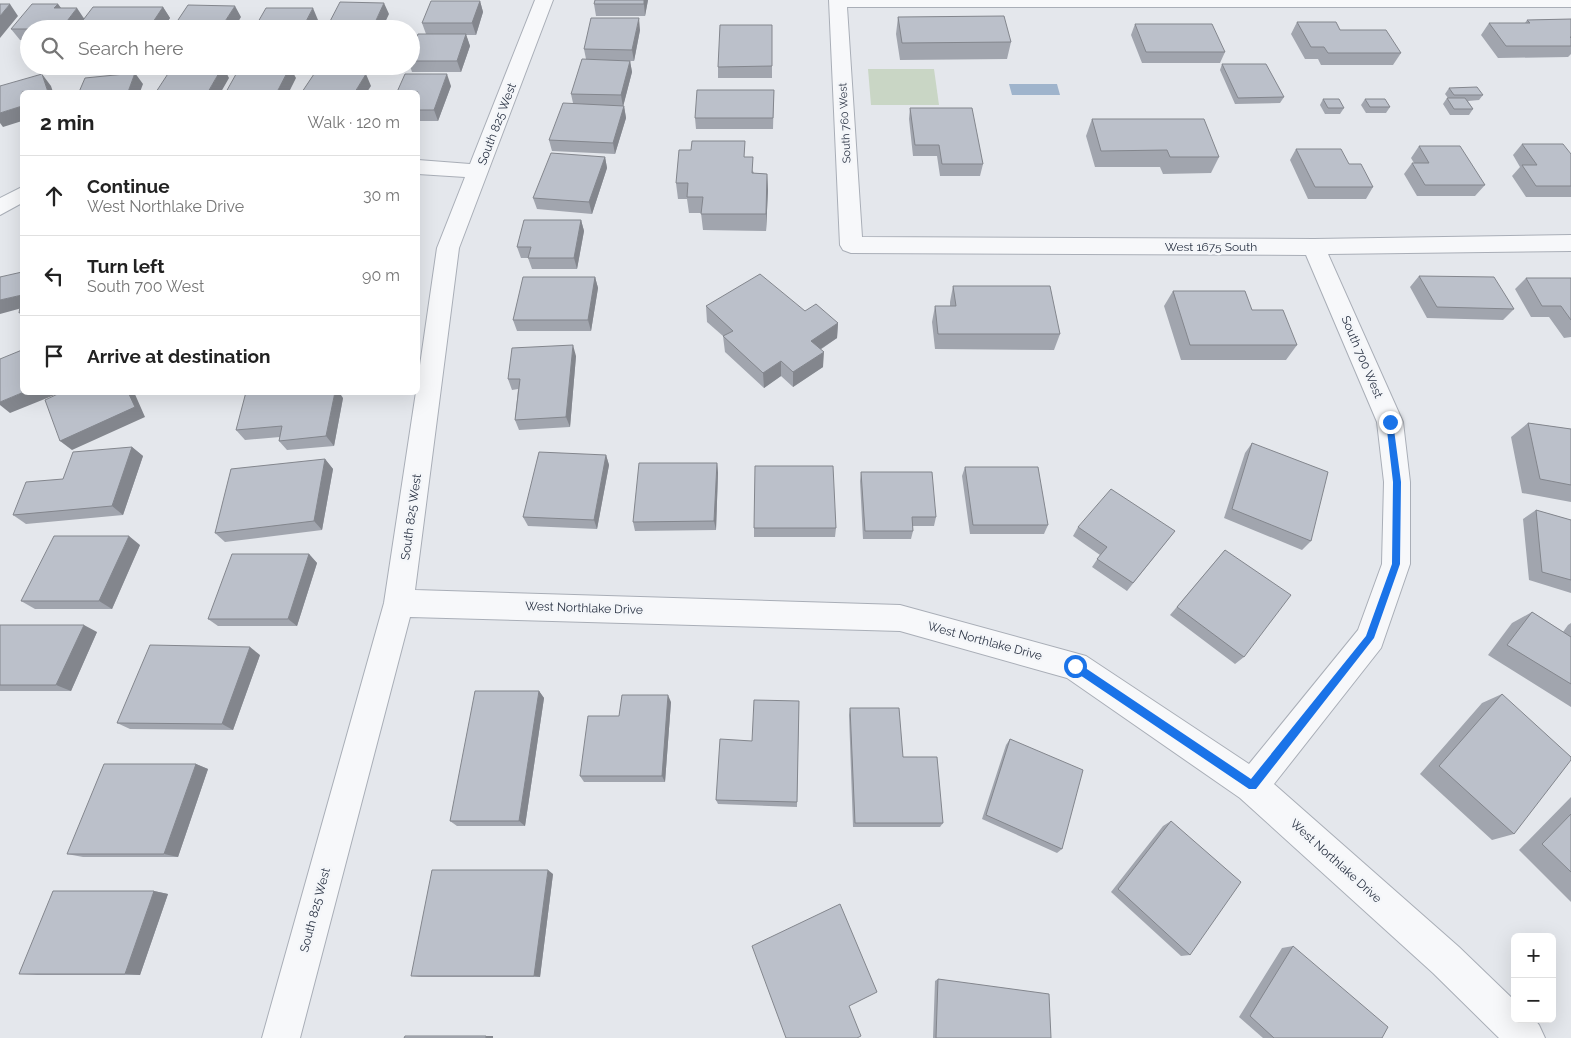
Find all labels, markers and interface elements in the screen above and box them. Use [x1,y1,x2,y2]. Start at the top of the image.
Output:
search box [20,20,420,75]
icon: search [38,34,66,62]
text: Search here [78,37,184,59]
street label: South 825 West [475,81,519,167]
street label: South 760 West [836,82,854,164]
text: 2 min [40,110,94,135]
text: Walk · 120 m [308,113,400,132]
text: Continue [87,175,170,197]
icon: ahead [40,182,68,210]
text: 30 m [363,186,400,205]
text: West Northlake Drive [87,197,244,216]
street label: West 1675 South [1165,240,1257,254]
text: Turn left [87,255,164,277]
icon: left [40,262,68,290]
text: 90 m [362,266,400,285]
text: South 700 West [87,277,204,296]
street label: South 700 West [1338,314,1386,400]
icon: arrive [40,342,68,370]
text: Arrive at destination [87,345,271,367]
route end [1379,411,1402,434]
street label: South 825 West [398,473,424,561]
street label: West Northlake Drive [525,599,643,617]
street label: West Northlake Drive [926,619,1044,663]
route start [1064,655,1087,678]
street label: West Northlake Drive [1288,816,1384,906]
street label: South 825 West [297,866,333,954]
map controls [1511,933,1556,1023]
button: + [1511,933,1556,978]
button: − [1511,978,1556,1023]

